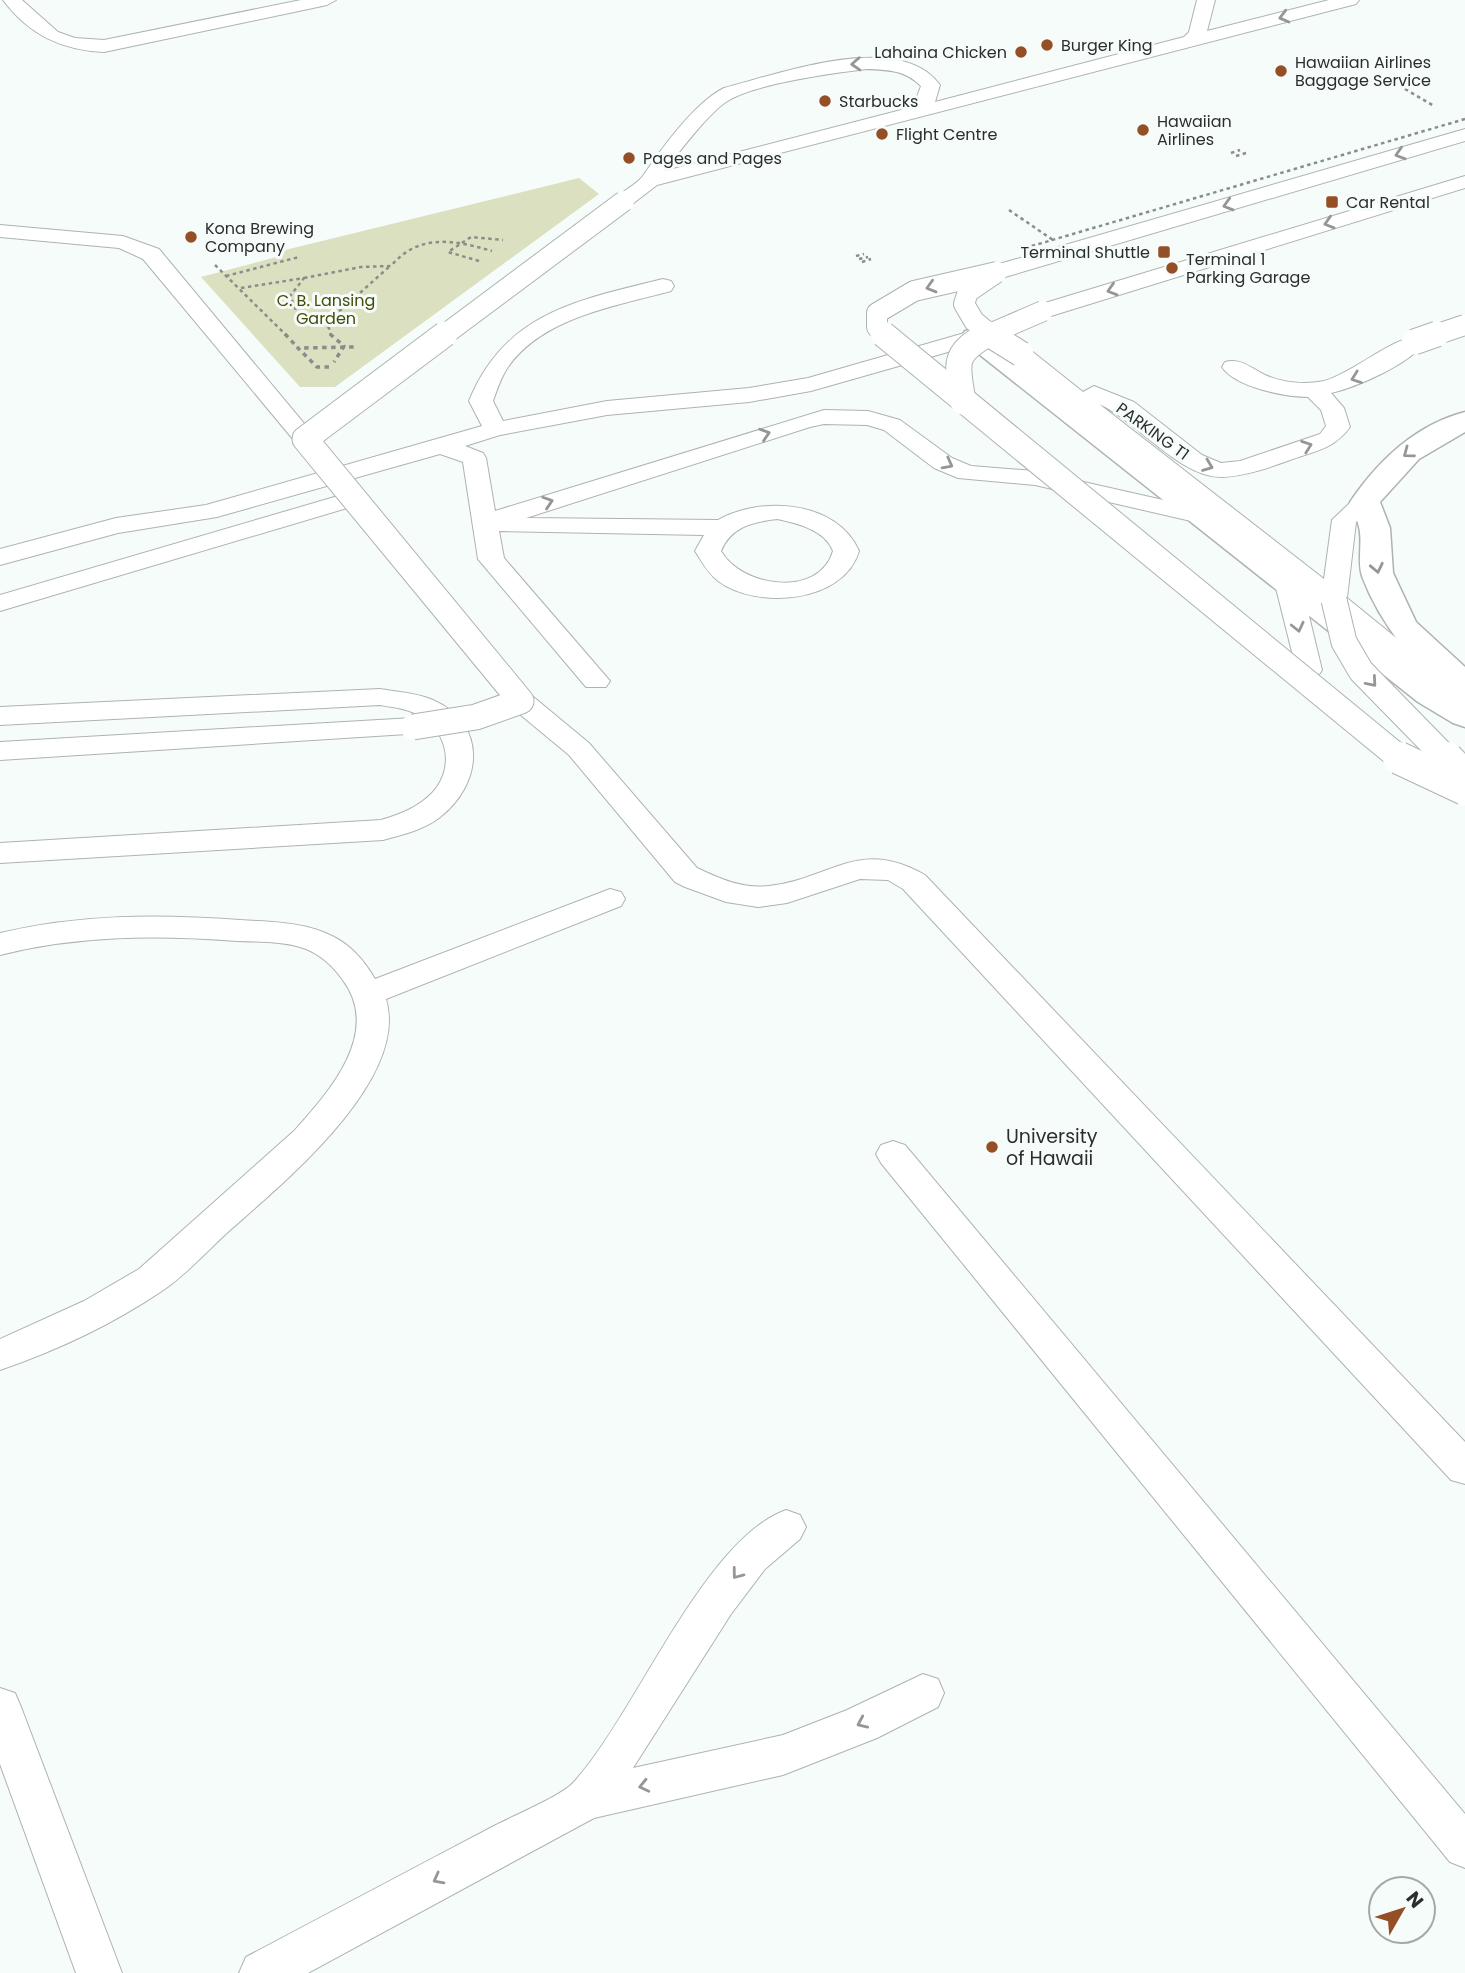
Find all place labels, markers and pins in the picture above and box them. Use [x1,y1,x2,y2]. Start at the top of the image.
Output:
place label: Burger King [1061,34,1153,57]
marker: Burger King [1039,37,1055,53]
place label: Lahaina Chicken [874,41,1007,64]
marker: Lahaina Chicken [1013,44,1029,60]
place label: Hawaiian Airlines Baggage Service [1295,51,1431,92]
marker: Hawaiian Airlines Baggage Service [1273,63,1289,79]
place label: Starbucks [839,90,918,113]
marker: Starbucks [817,93,833,109]
place label: Hawaiian Airlines [1157,110,1232,151]
marker: Hawaiian Airlines [1135,122,1151,138]
place label: Flight Centre [896,123,997,146]
marker: Flight Centre [874,126,890,142]
place label: Pages and Pages [643,147,782,170]
marker: Pages and Pages [621,150,637,166]
place label: Car Rental [1346,191,1430,214]
marker: Car Rental [1324,194,1340,210]
place label: Kona Brewing Company [205,217,314,258]
marker: Kona Brewing Company [183,229,199,245]
place label: Terminal Shuttle [1020,241,1150,264]
marker: Terminal Shuttle [1156,244,1172,260]
place label: Terminal 1 Parking Garage [1186,248,1310,289]
marker: Terminal 1 Parking Garage [1164,260,1180,276]
place label: University of Hawaii [1006,1123,1098,1172]
marker: University of Hawaii [984,1139,1000,1155]

